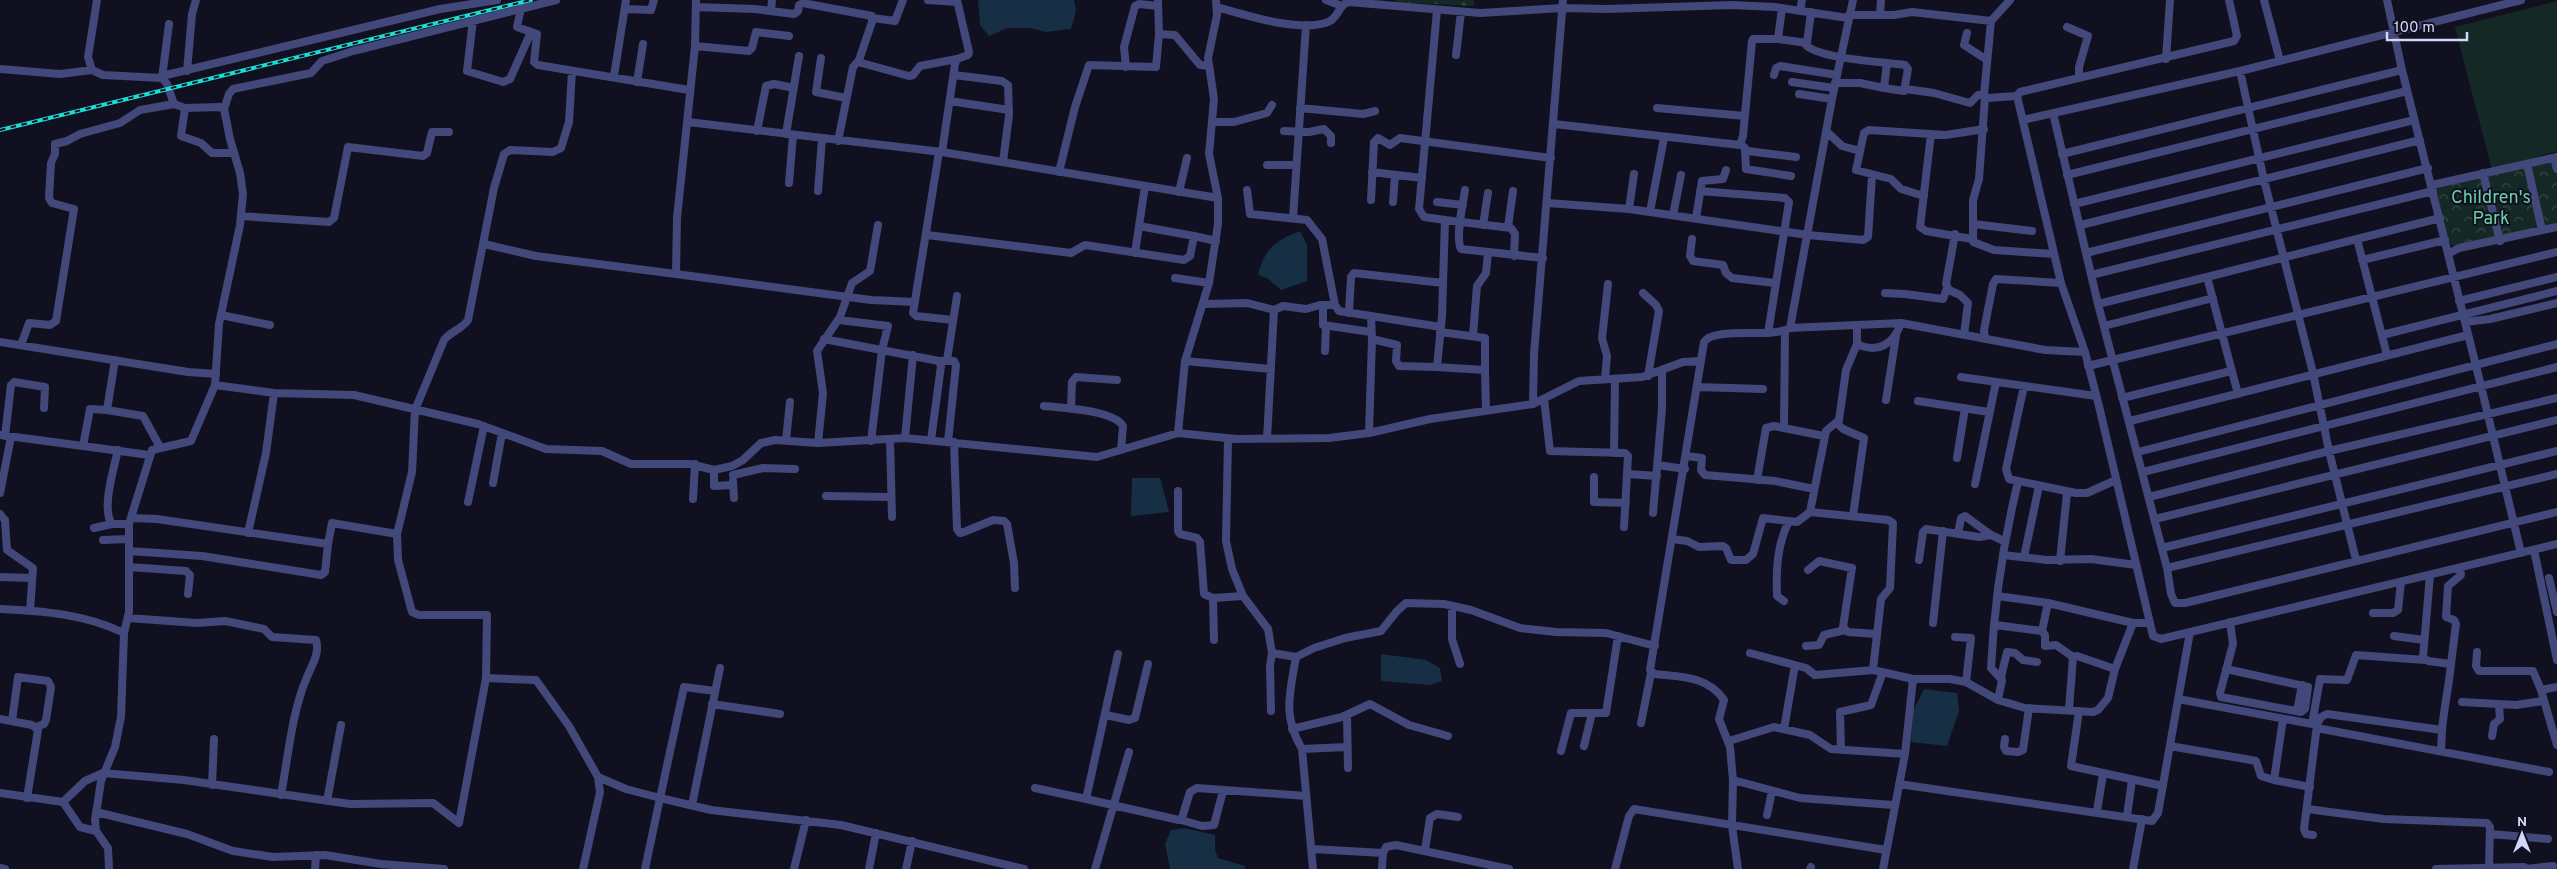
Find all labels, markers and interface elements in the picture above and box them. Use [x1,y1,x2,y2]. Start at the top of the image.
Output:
scale bar [2387,10,2467,42]
text: 100 m [2394,19,2435,38]
park label: Children's Park [2451,187,2531,231]
north arrow [2497,809,2547,859]
text: N [2517,814,2527,831]

